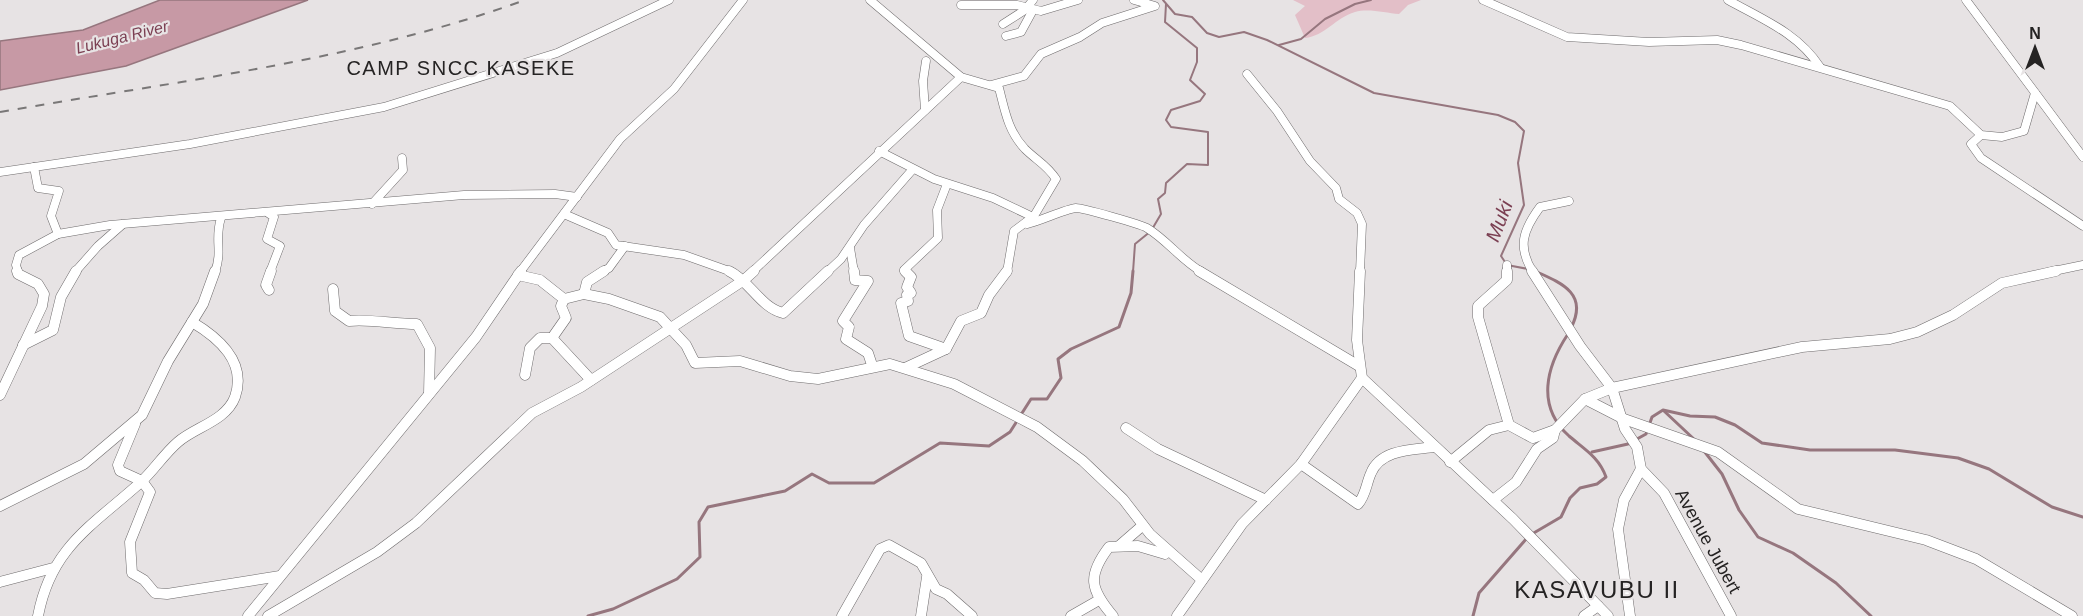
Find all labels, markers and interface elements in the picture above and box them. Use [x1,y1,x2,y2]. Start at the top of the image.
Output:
water label: Lukuga River [74,17,170,57]
north arrow [2005,18,2065,78]
text: N [2029,25,2041,42]
district label: CAMP SNCC KASEKE [346,57,576,79]
water label: Muki [1481,197,1517,245]
street label: Avenue Jubert [1671,486,1745,596]
district label: KASAVUBU II [1514,576,1680,603]

